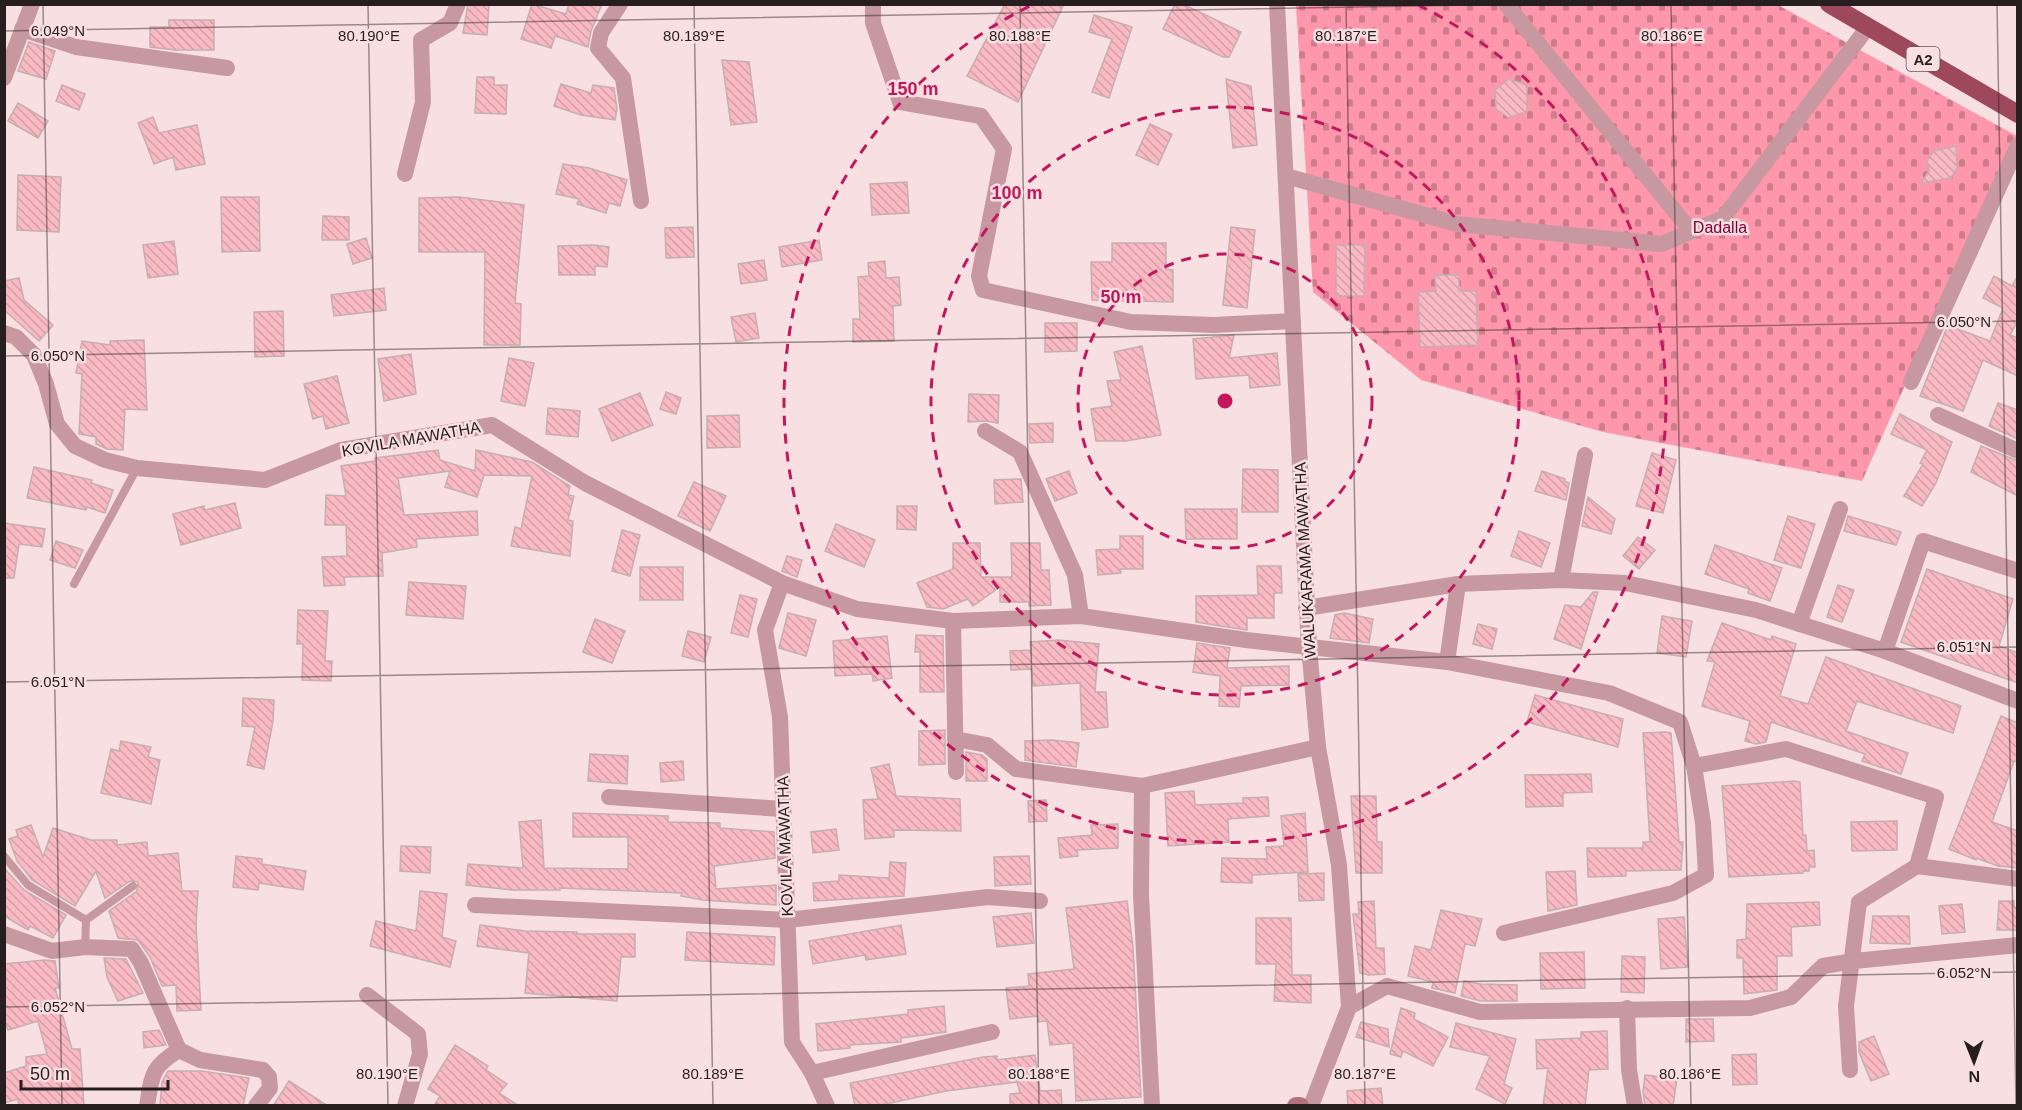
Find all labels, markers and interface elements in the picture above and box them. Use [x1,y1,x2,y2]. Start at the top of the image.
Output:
text: 6.049°N [31,22,85,39]
text: 80.190°E [338,27,400,44]
text: 80.189°E [663,27,725,44]
text: 80.188°E [989,27,1051,44]
text: 80.187°E [1315,27,1377,44]
text: 80.186°E [1641,27,1703,44]
road number: A2 [1906,47,1940,71]
text: 150 m [887,79,939,99]
text: 100 m [991,183,1043,203]
park label: Dadalla [1693,219,1747,236]
text: 50 m [1100,287,1142,307]
text: 6.050°N [1937,313,1991,330]
text: 6.050°N [31,347,85,364]
centre of rings [1215,391,1235,411]
street label: KOVILA MAWATHA [340,418,482,460]
street label: WALUKARAMA MAWATHA [1291,461,1319,658]
text: 6.051°N [1937,638,1991,655]
text: 6.051°N [31,673,85,690]
street label: KOVILA MAWATHA [774,775,796,917]
text: 6.052°N [1937,964,1991,981]
text: 6.052°N [31,998,85,1015]
north arrow [1944,1032,2004,1092]
scale bar [21,1053,168,1091]
text: 50 m [30,1064,70,1084]
text: 80.190°E [356,1065,418,1082]
text: 80.189°E [682,1065,744,1082]
text: 80.188°E [1008,1065,1070,1082]
text: 80.187°E [1334,1065,1396,1082]
text: 80.186°E [1659,1065,1721,1082]
text: N [1968,1068,1980,1085]

